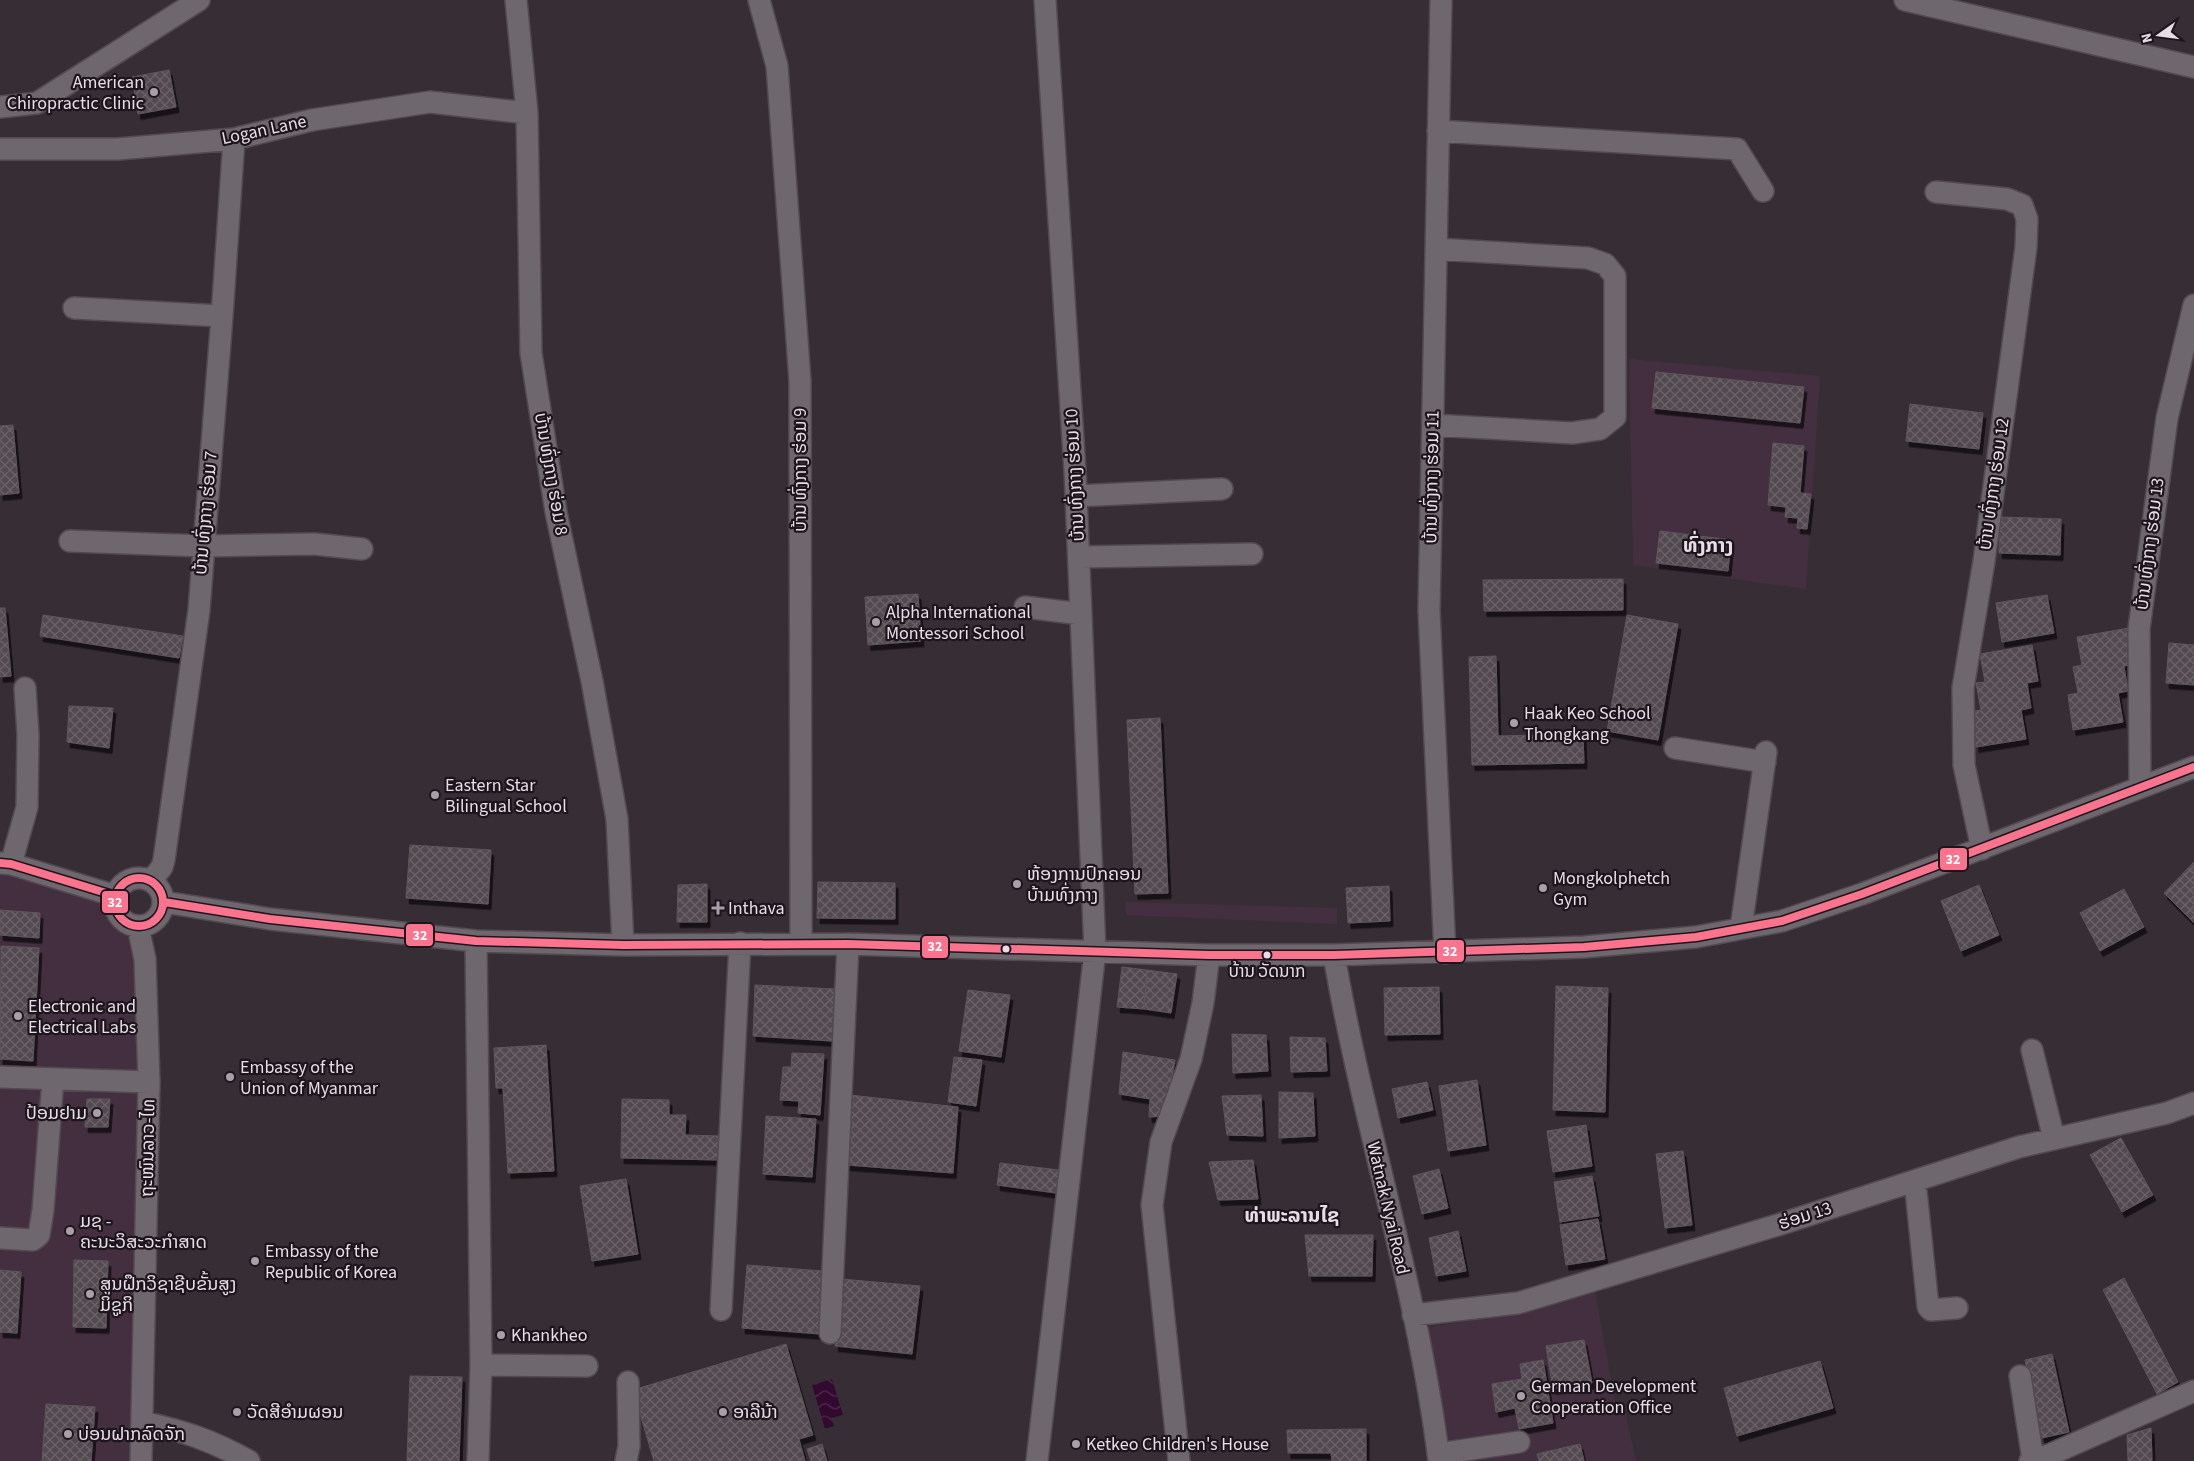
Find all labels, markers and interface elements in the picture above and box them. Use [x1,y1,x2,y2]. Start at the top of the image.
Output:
north arrow [2134,10,2184,60]
text: N [2137,31,2158,45]
place label: American Chiropractic Clinic [7,70,144,116]
marker: American Chiropractic Clinic [148,86,160,98]
street label: Logan Lane [219,109,309,151]
street label: ບ້ານ ທົ່ງກາງ ຮ່ອມ 9 [787,408,813,532]
street label: ບ້ານ ທົ່ງກາງ ຮ່ອມ 10 [1058,408,1091,542]
street label: ບ້ານ ທົ່ງກາງ ຮ່ອມ 11 [1417,410,1446,544]
street label: ບ້ານ ທົ່ງກາງ ຮ່ອມ 8 [528,411,575,537]
street label: ບ້ານ ທົ່ງກາງ ຮ່ອມ 12 [1971,416,2016,552]
street label: ບ້ານ ທົ່ງກາງ ຮ່ອມ 7 [187,450,224,576]
street label: ບ້ານ ທົ່ງກາງ ຮ່ອມ 13 [2129,476,2171,612]
district label: ທົ່ງກາງ [1683,530,1733,560]
place label: Alpha International Montessori School [886,600,1031,646]
marker: Alpha International Montessori School [870,616,882,628]
place label: Haak Keo School Thongkang [1524,701,1651,747]
marker: Haak Keo School Thongkang [1508,717,1520,729]
place label: Eastern Star Bilingual School [445,773,567,819]
marker: Eastern Star Bilingual School [429,789,441,801]
line badge: 32 [1939,847,1968,871]
text: 32 [1946,850,1960,870]
place label: ຫ້ອງການປົກຄອນ ບ້າມທົ່ງກາງ [1027,862,1141,908]
place label: Mongkolphetch Gym [1553,866,1670,912]
marker: ຫ້ອງການປົກຄອນ ບ້າມທົ່ງກາງ [1011,878,1023,890]
marker: Mongkolphetch Gym [1537,882,1549,894]
line badge: 32 [101,890,129,914]
text: 32 [108,893,122,913]
place label: Inthava [728,896,785,921]
marker: Inthava [712,902,724,914]
line badge: 32 [405,923,434,947]
text: 32 [413,926,427,946]
line badge: 32 [921,935,949,959]
text: 32 [928,937,942,957]
line badge: 32 [1436,939,1465,963]
text: 32 [1443,942,1457,962]
unlabelled marker [1001,944,1011,954]
marker: ບ້ານ ວັດນາກ [1262,950,1272,960]
place label: ບ້ານ ວັດນາກ [1229,960,1305,984]
place label: Electronic and Electrical Labs [28,994,136,1040]
marker: Electronic and Electrical Labs [12,1010,24,1022]
place label: Embassy of the Union of Myanmar [240,1055,379,1101]
marker: Embassy of the Union of Myanmar [224,1071,236,1083]
street label: ຖະໜົນລາວ-ໄທ [135,1099,161,1197]
place label: ປ້ອມຢາມ [26,1101,87,1126]
marker: ປ້ອມຢາມ [91,1107,103,1119]
street label: Watnak Nyai Road [1361,1139,1415,1277]
street label: ຮ່ອມ 13 [1775,1196,1835,1236]
district label: ທ່າພະລານໄຊ [1245,1202,1339,1230]
place label: ມຊ - ຄະນະວິສະວະກຳສາດ [80,1209,207,1255]
marker: ມຊ - ຄະນະວິສະວະກຳສາດ [64,1225,76,1237]
place label: Embassy of the Republic of Korea [265,1239,397,1285]
marker: Embassy of the Republic of Korea [249,1255,261,1267]
place label: ສູນຝຶກວິຊາຊີບຂັ້ນສູງ ມິຊູກິ [100,1271,236,1318]
marker: ສູນຝຶກວິຊາຊີບຂັ້ນສູງ ມິຊູກິ [84,1288,96,1300]
place label: Khankheo [511,1323,588,1348]
marker: Khankheo [495,1329,507,1341]
place label: German Development Cooperation Office [1531,1374,1696,1420]
marker: German Development Cooperation Office [1515,1390,1527,1402]
place label: ວັດສີອຳມຜອນ [247,1400,343,1425]
place label: ອາລີນ້າ [733,1400,778,1425]
marker: ວັດສີອຳມຜອນ [231,1406,243,1418]
marker: ອາລີນ້າ [717,1406,729,1418]
place label: ບ່ອນຝາກລົດຈັກ [78,1422,185,1447]
marker: ບ່ອນຝາກລົດຈັກ [62,1428,74,1440]
place label: Ketkeo Children's House [1086,1432,1269,1457]
marker: Ketkeo Children's House [1070,1438,1082,1450]

